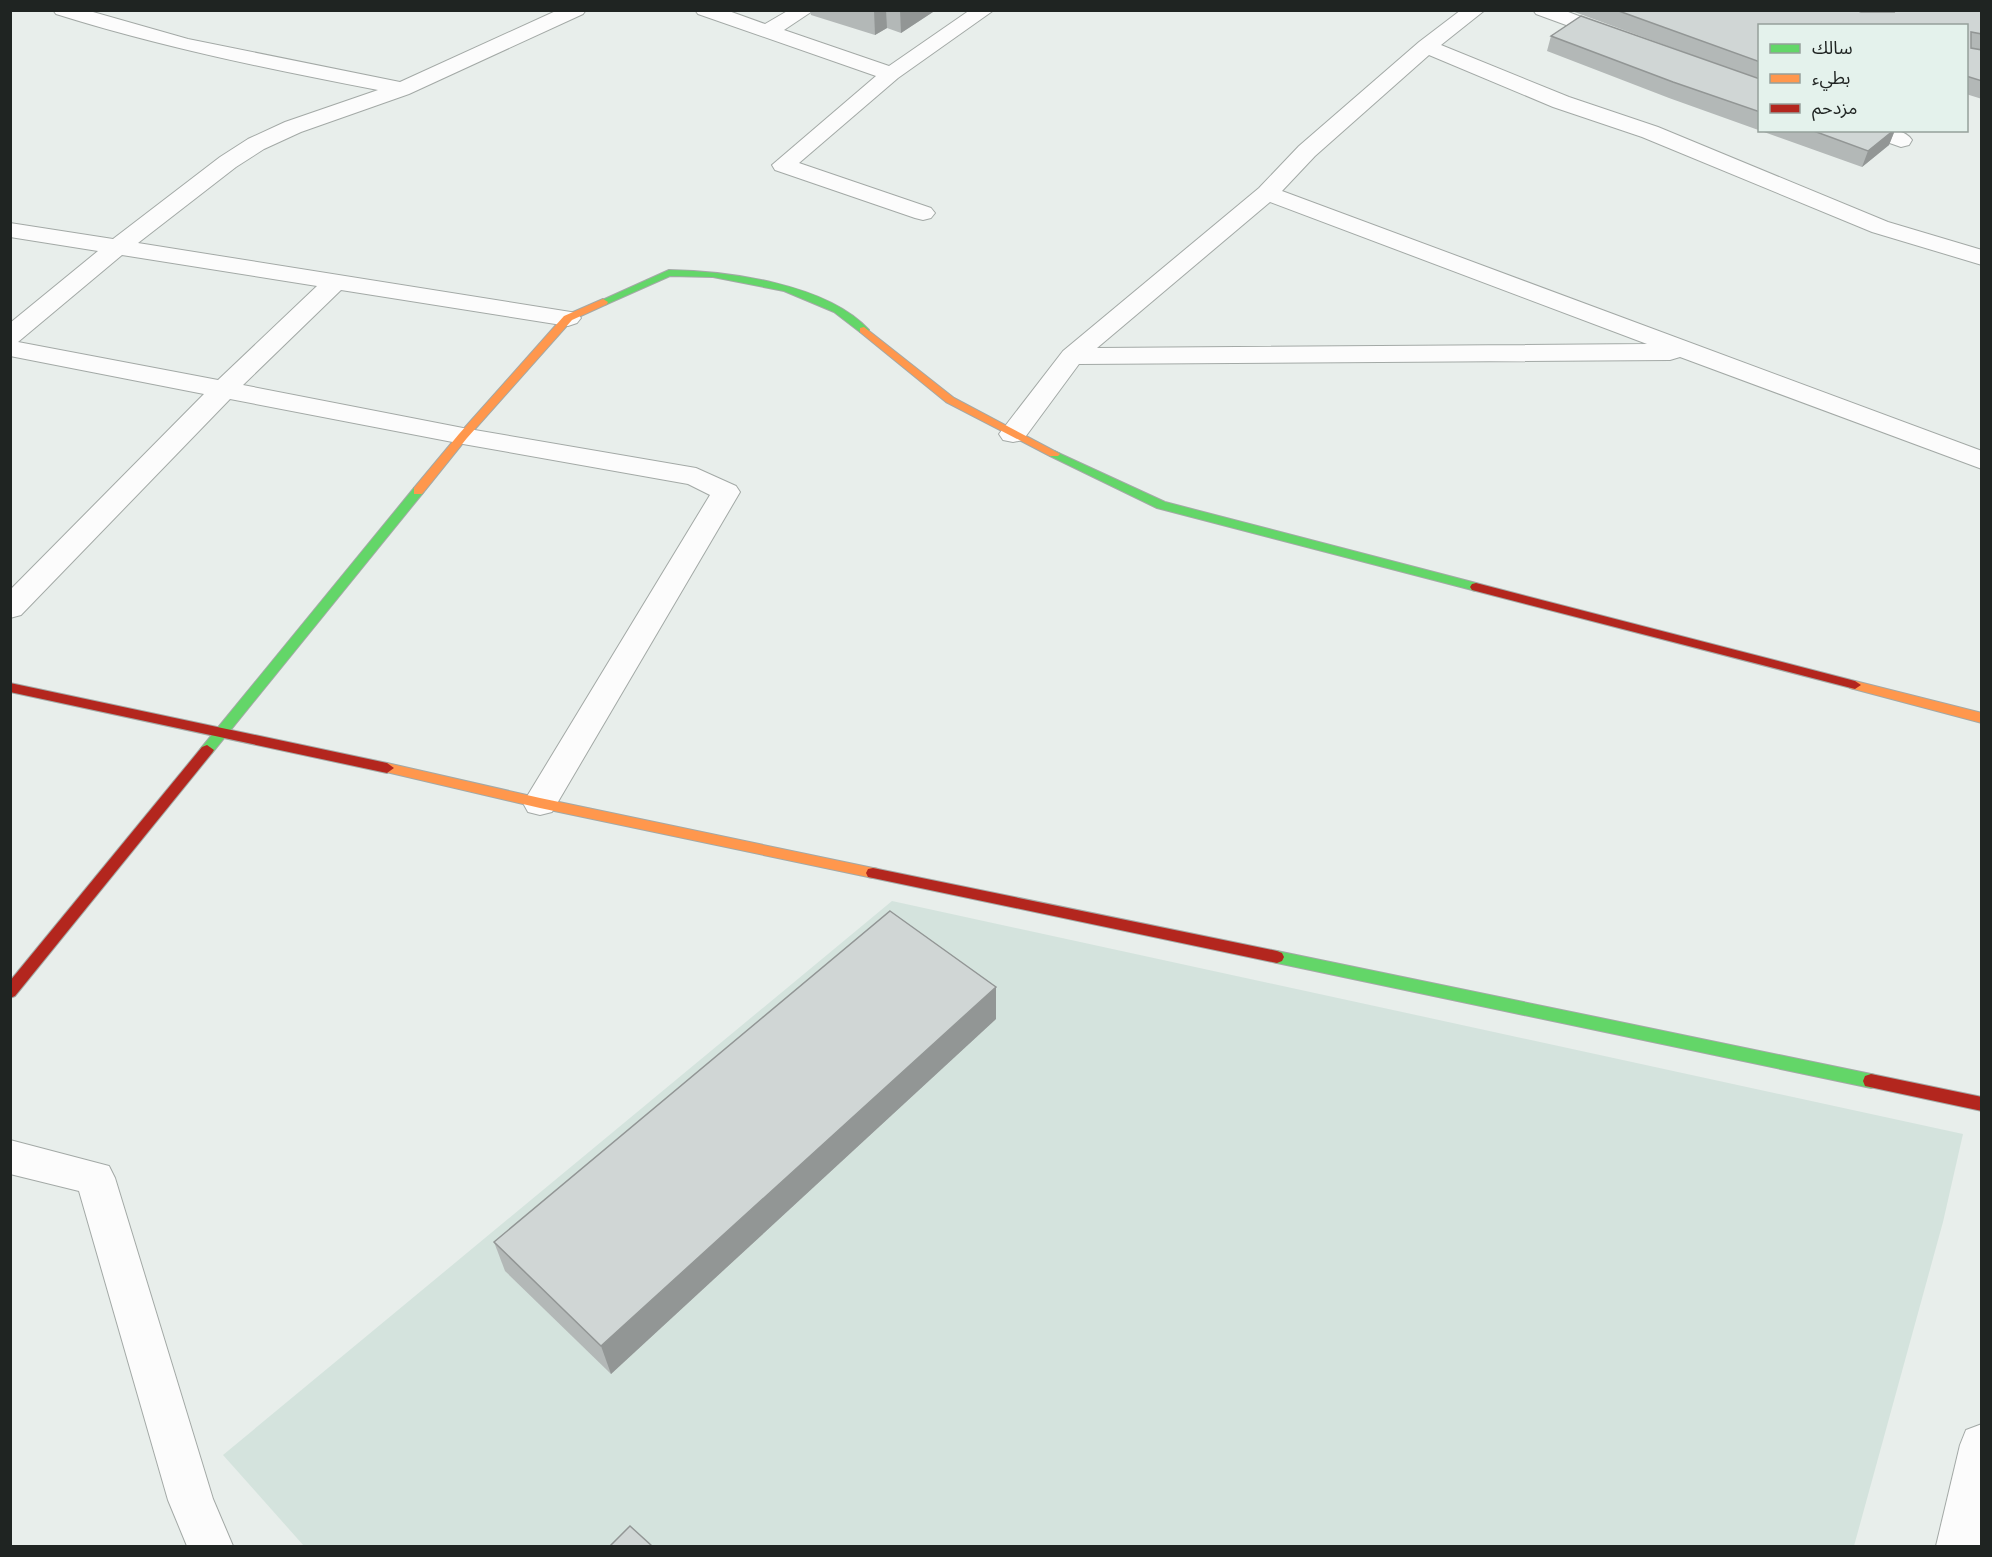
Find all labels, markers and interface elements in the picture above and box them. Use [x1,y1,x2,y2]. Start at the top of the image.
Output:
legend [1758,24,1968,132]
text: سالك [1812,35,1853,59]
text: بطيء [1812,65,1850,91]
text: مزدحم [1812,95,1857,121]

